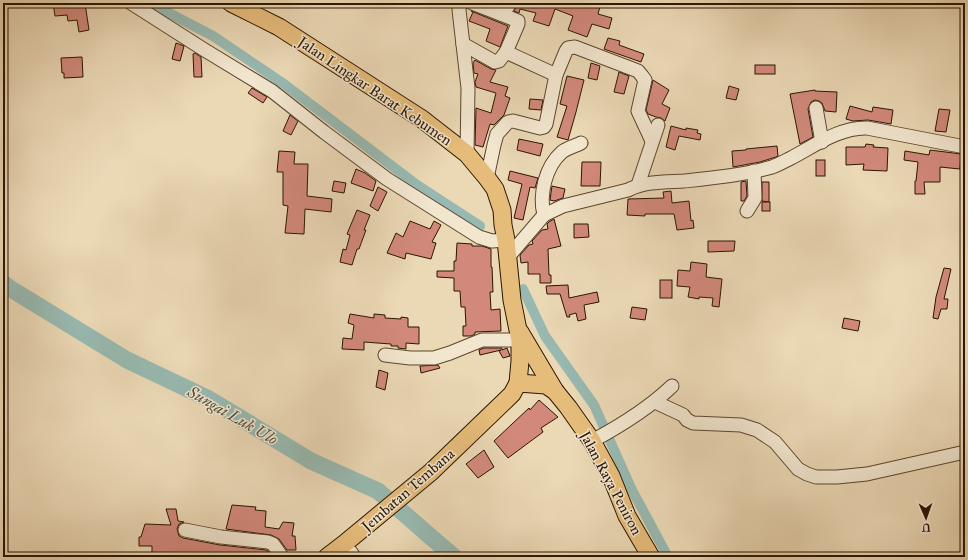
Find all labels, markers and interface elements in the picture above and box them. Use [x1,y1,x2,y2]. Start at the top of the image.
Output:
street label: Jalan Lingkar Barat Kebumen [292,32,455,150]
water label: Sungai Luk Ulo [184,382,281,449]
street label: Jalan Raya Peniron [574,426,646,538]
street label: Jembatan Tembana [356,444,459,537]
north arrow [906,498,946,538]
text: U [921,521,931,534]

